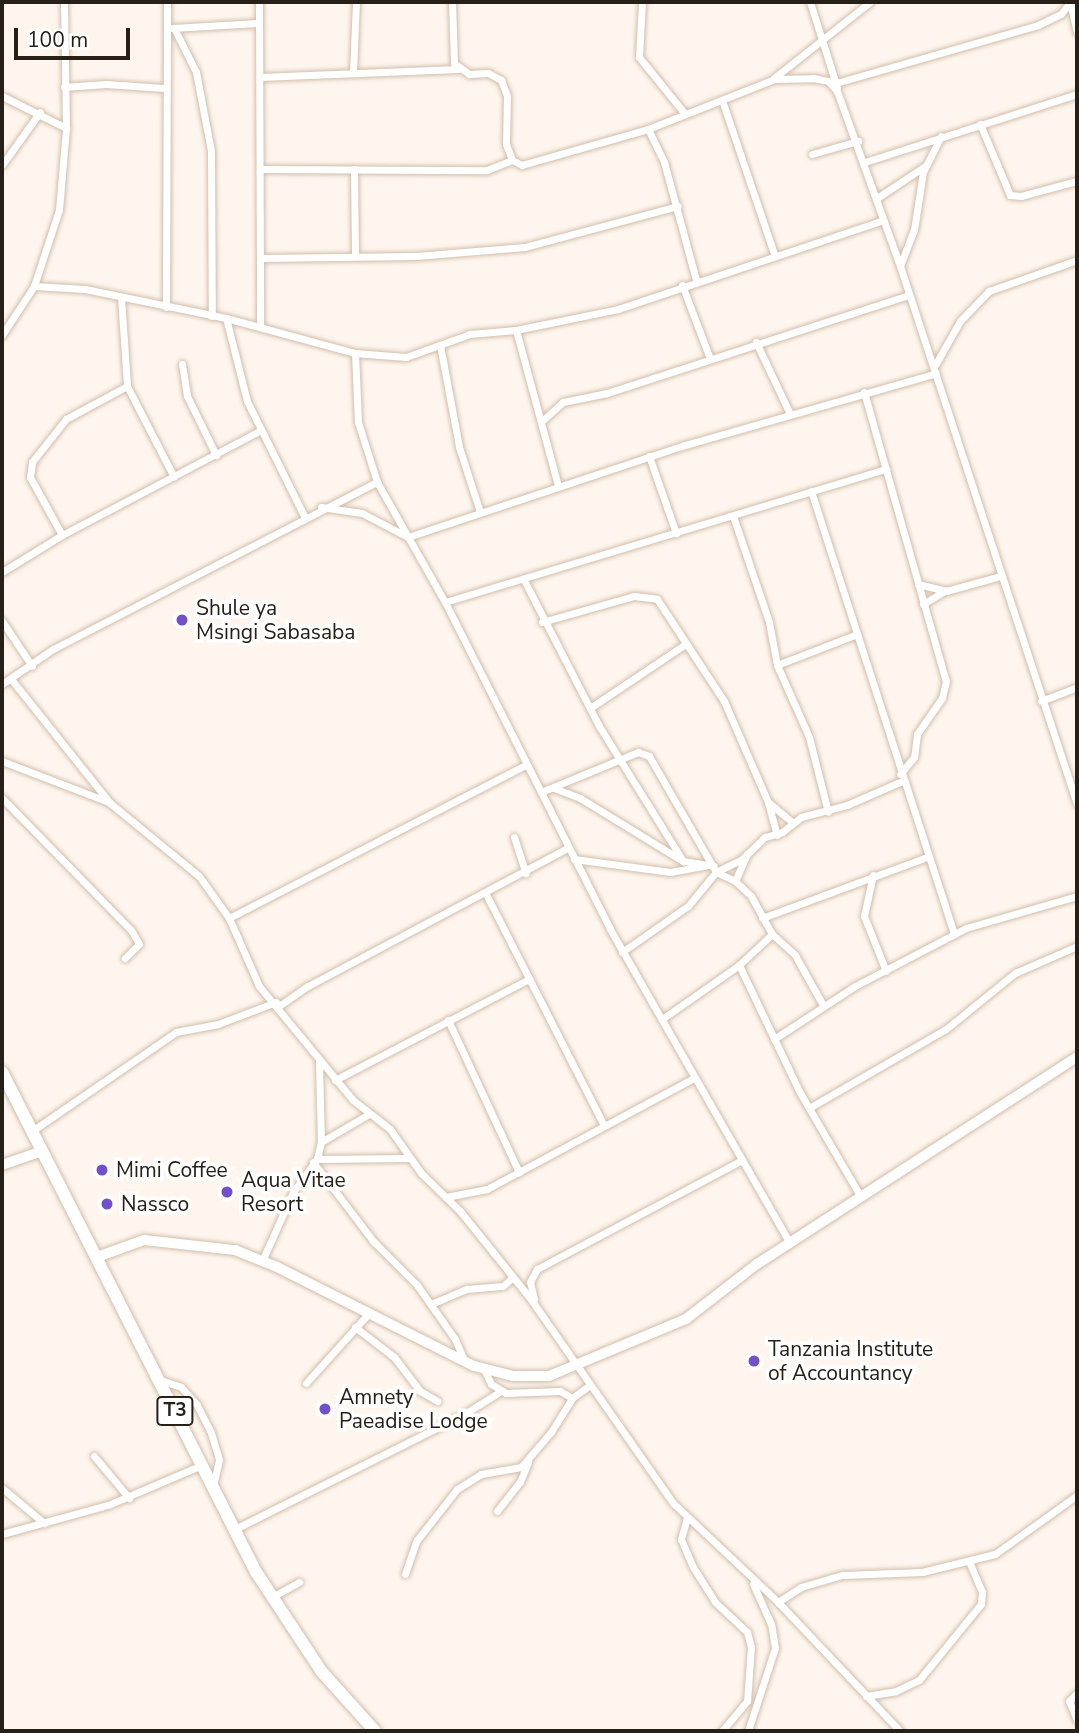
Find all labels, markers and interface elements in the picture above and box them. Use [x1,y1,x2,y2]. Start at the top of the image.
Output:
scale bar [18,14,133,58]
text: 100 m [27,26,88,54]
place label: Shule ya Msingi Sabasaba [196,595,355,645]
marker: Shule ya Msingi Sabasaba [174,612,190,628]
place label: Mimi Coffee [116,1157,228,1183]
marker: Mimi Coffee [94,1162,110,1178]
place label: Aqua Vitae Resort [241,1167,346,1217]
marker: Aqua Vitae Resort [219,1184,235,1200]
place label: Nassco [121,1191,189,1217]
marker: Nassco [99,1196,115,1212]
place label: Tanzania Institute of Accountancy [768,1336,933,1386]
marker: Tanzania Institute of Accountancy [746,1353,762,1369]
place label: Amnety Paeadise Lodge [339,1384,488,1434]
road number: T3 [156,1396,194,1427]
marker: Amnety Paeadise Lodge [317,1401,333,1417]

